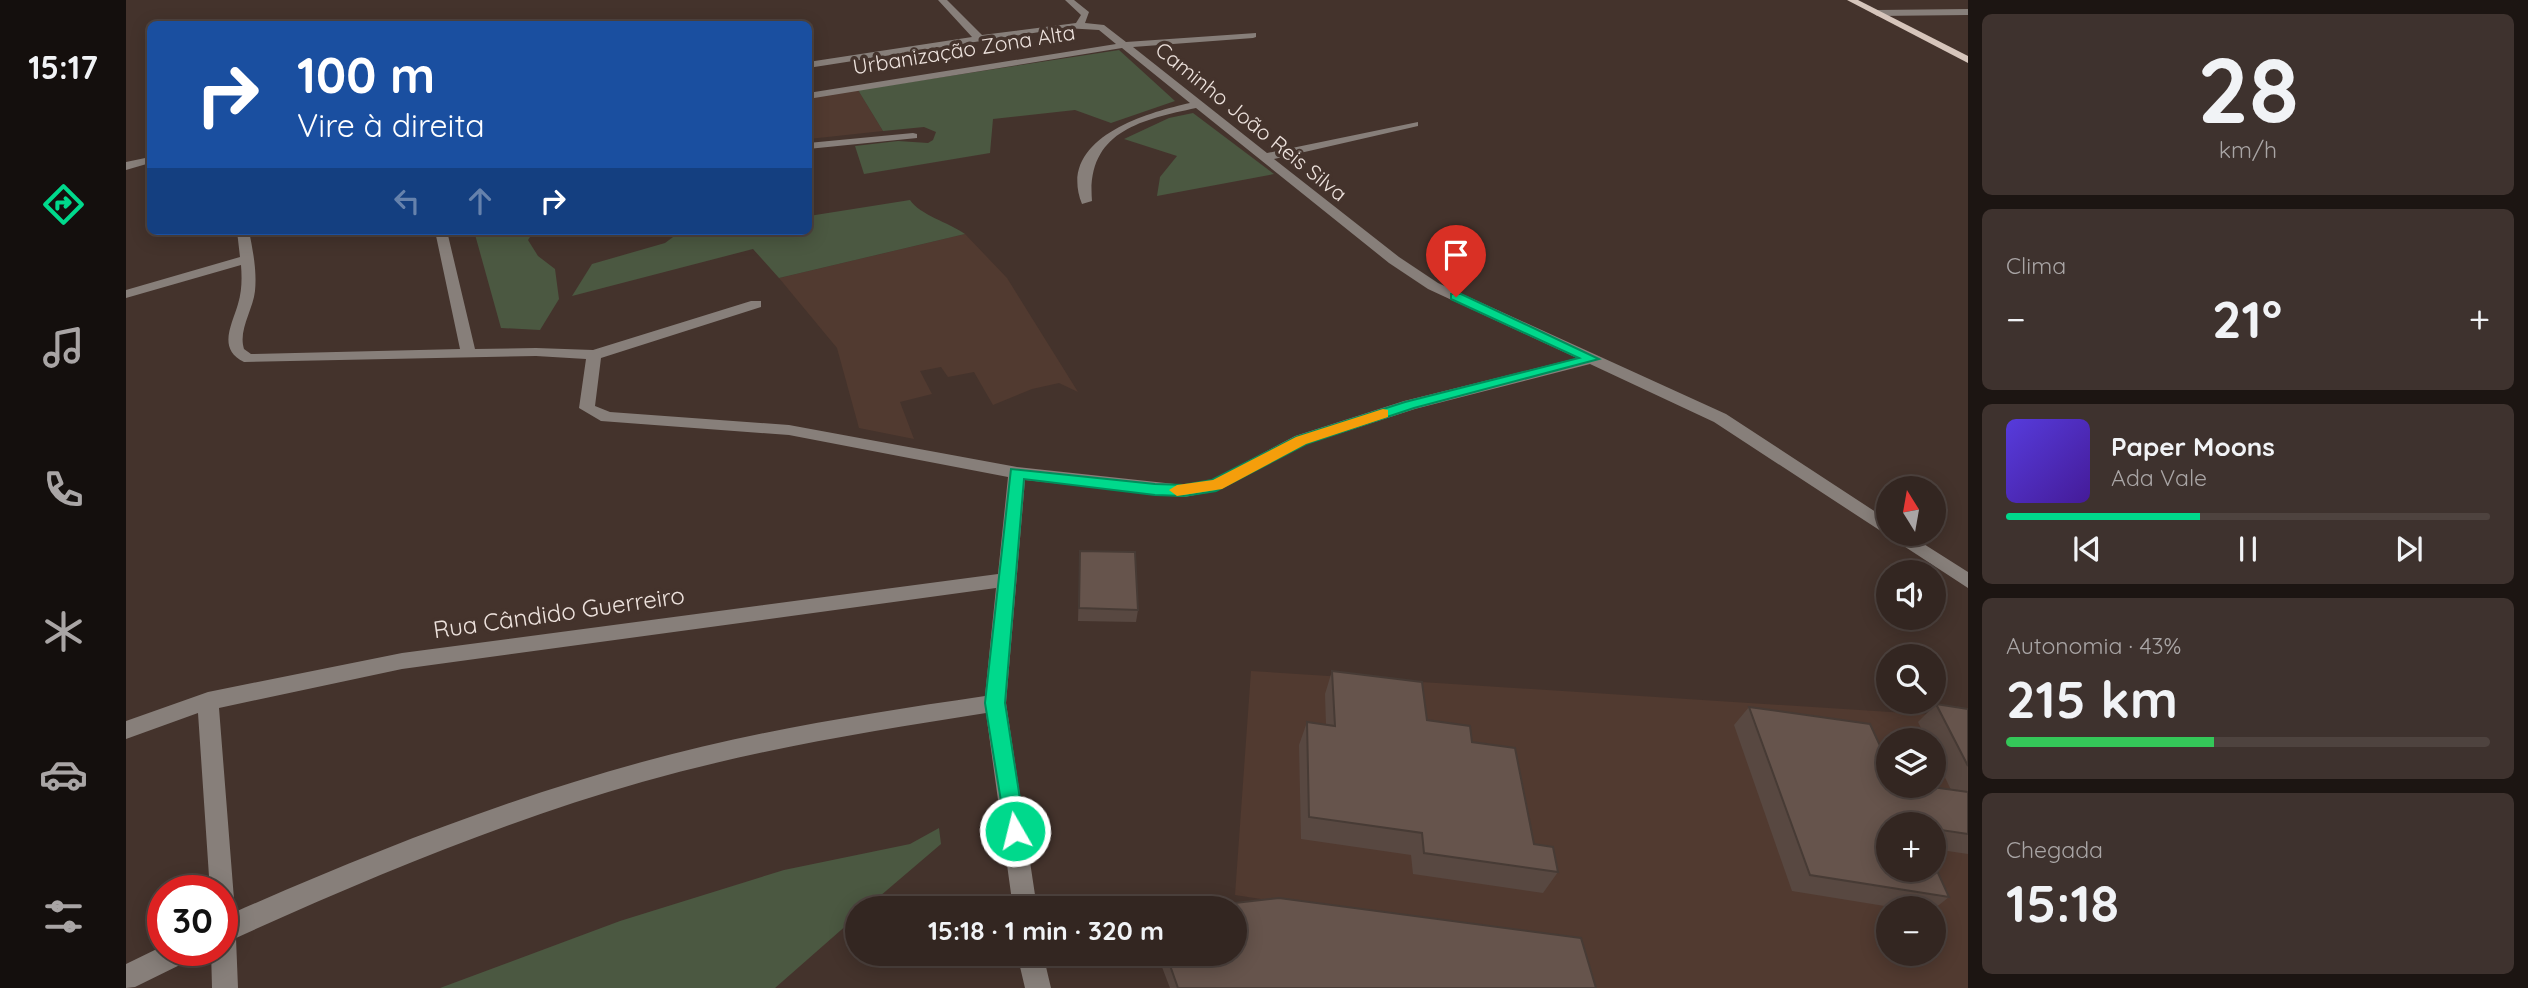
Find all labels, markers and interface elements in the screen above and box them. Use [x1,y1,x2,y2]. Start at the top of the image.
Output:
street label: Urbanização Zona Alta [851,19,1077,79]
text: 28 [2197,32,2299,146]
street label: Caminho João Reis Silva [1151,36,1353,206]
text: 100 m [297,44,435,105]
text: 15:17 [28,47,98,87]
icon: right [182,49,273,140]
text: Vire à direita [297,105,485,145]
text: km/h [2219,135,2277,164]
icon: directions [39,180,88,229]
icon: left [388,182,426,220]
icon: ahead [461,182,499,220]
icon: right [534,182,572,220]
pin [1426,225,1486,297]
icon: arrive [1437,236,1475,274]
text: Clima [2006,251,2066,280]
text: 21° [2212,286,2282,351]
text: − [2006,295,2026,343]
text: + [2469,295,2490,343]
icon: music [39,323,88,372]
text: Paper Moons [2111,430,2275,463]
text: Ada Vale [2111,463,2207,492]
icon: phone [39,465,88,514]
north arrow [1876,476,1946,546]
map controls [1876,476,1946,966]
icon: previous [2068,530,2106,568]
icon: pause [2229,530,2267,568]
icon: next [2390,530,2428,568]
button: sound [1876,560,1946,630]
street label: Rua Cândido Guerreiro [431,580,687,645]
icon: climate [39,607,88,656]
text: Autonomia · 43% [2006,631,2181,660]
button: search [1876,644,1946,714]
text: 215 km [2006,666,2178,731]
button: layers [1876,728,1946,798]
icon: car [39,750,88,799]
position arrow [978,794,1052,868]
button: + [1876,812,1946,882]
text: Chegada [2006,835,2103,864]
text: 15:18 [2006,870,2119,935]
speed limit sign: 30 [147,875,238,966]
icon: filters [39,892,88,941]
button: − [1876,896,1946,966]
text: 15:18 · 1 min · 320 m [928,914,1164,947]

